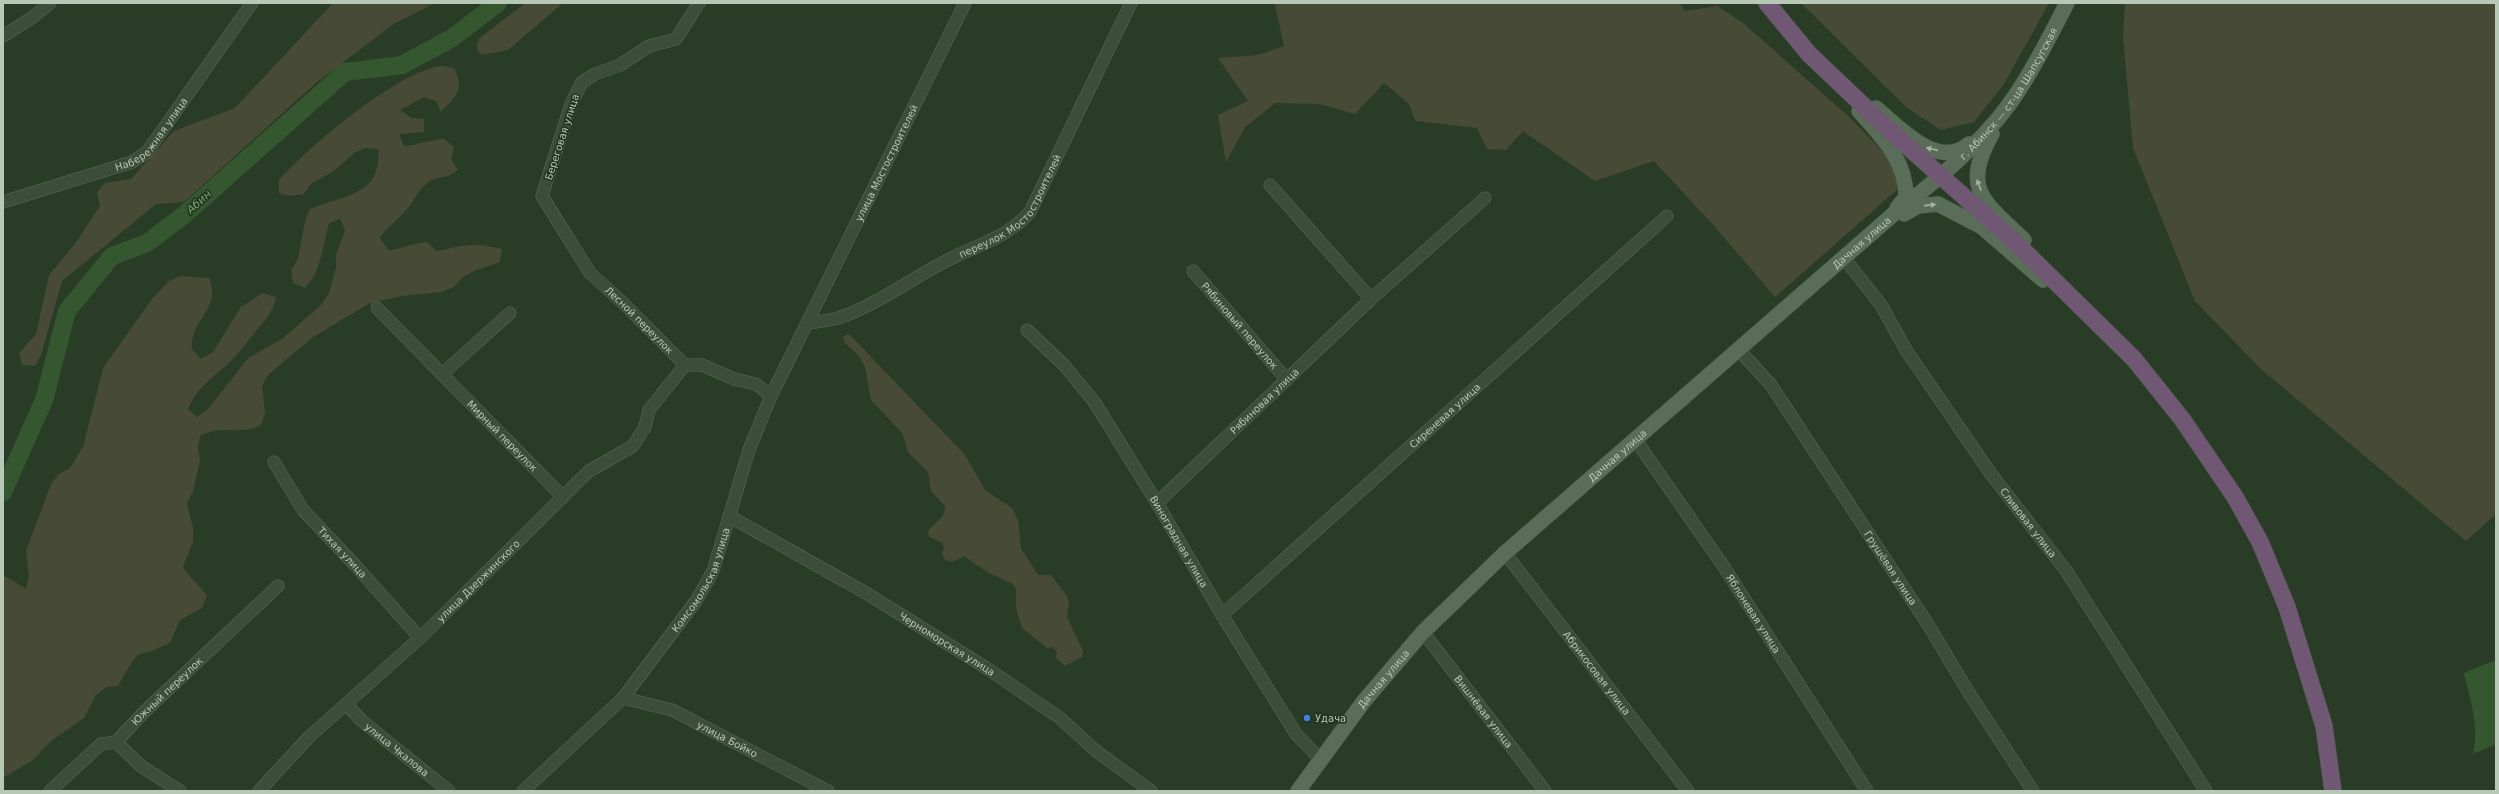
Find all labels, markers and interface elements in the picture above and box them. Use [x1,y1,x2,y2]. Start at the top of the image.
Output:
street label: г. Абинск — ст-ца Шапсугская [1957,26,2059,162]
street label: Береговая улица [543,93,581,181]
street label: Набережная улица [114,95,189,172]
street label: улица Мостостроителей [853,103,919,223]
one-way arrow [1925,146,1938,152]
street label: переулок Мостостроителей [957,152,1063,259]
one-way arrow [1975,178,1981,190]
water label: Абин [183,188,214,217]
one-way arrow [1924,202,1936,208]
street label: Дачная улица [1830,214,1893,271]
street label: Рябиновый переулок [1200,280,1280,371]
street label: Лесной переулок [603,284,676,356]
street label: Рябиновая улица [1228,366,1301,436]
street label: Сиреневая улица [1407,381,1482,450]
street label: Мирный переулок [465,398,540,473]
street label: Дачная улица [1586,427,1648,484]
street label: Сливовая улица [1998,486,2059,559]
street label: Виноградная улица [1148,493,1210,589]
street label: Тихая улица [316,524,369,580]
street label: Комсомольская улица [669,526,731,634]
street label: Грушёвая улица [1862,529,1919,607]
street label: улица Дзержинского [434,537,522,624]
street label: Яблоневая улица [1724,572,1783,655]
street label: Черноморская улица [897,610,997,678]
street label: Абрикосовая улица [1561,629,1633,717]
street label: Дачная улица [1355,647,1411,710]
street label: Южный переулок [129,655,204,727]
street label: Вишнёвая улица [1453,673,1515,750]
marker: Удача [1302,713,1312,723]
place label: Удача [1315,713,1346,724]
street label: улица Бойко [695,719,760,759]
street label: улица Чкалова [363,720,431,778]

